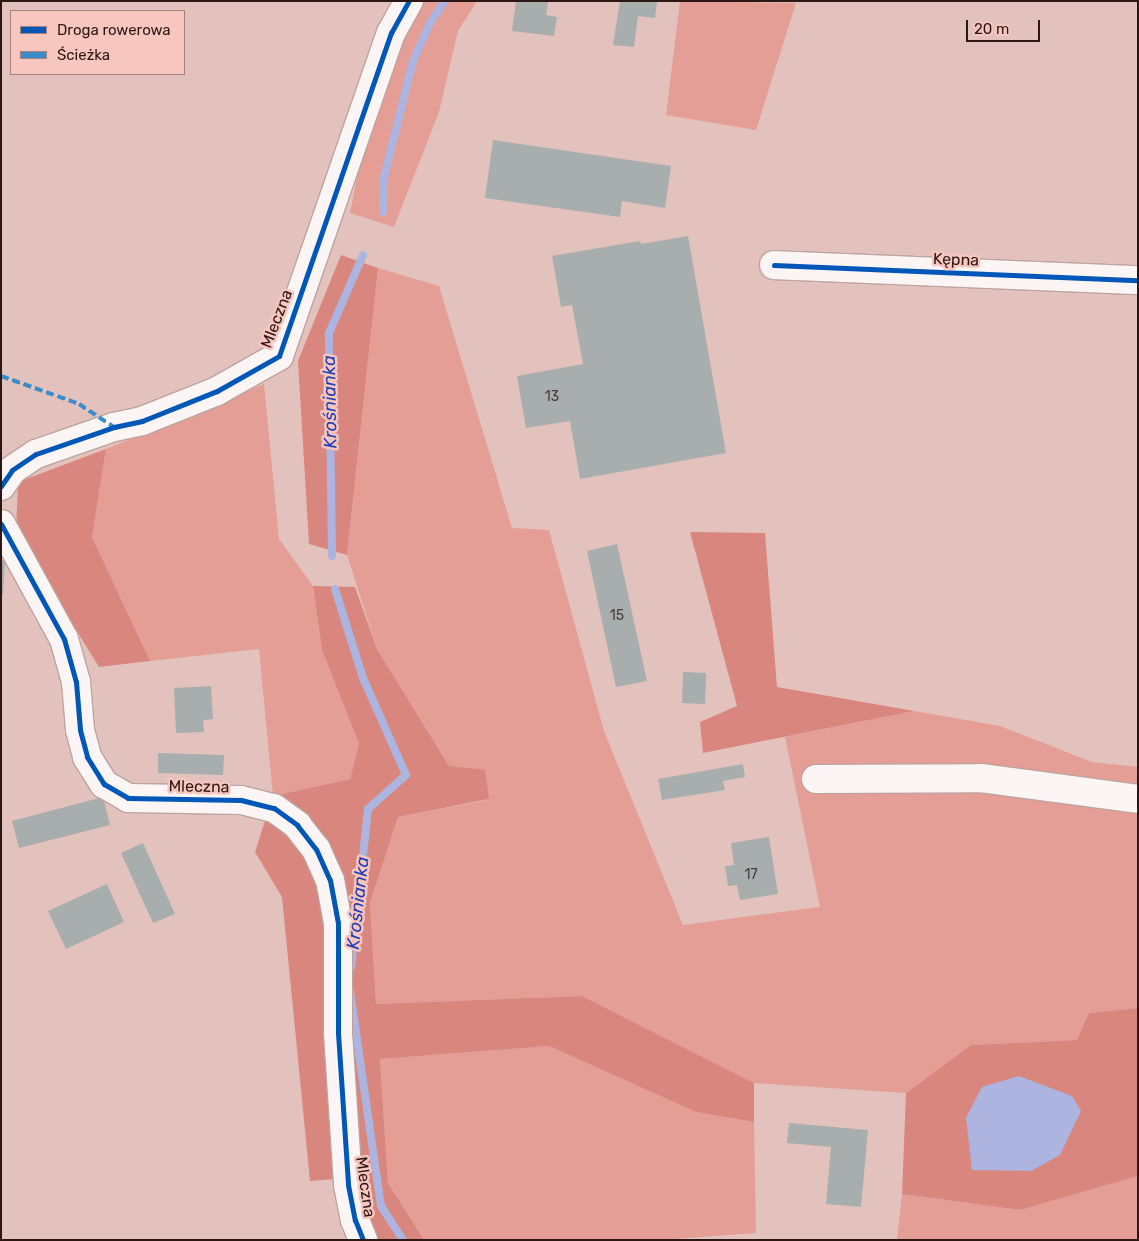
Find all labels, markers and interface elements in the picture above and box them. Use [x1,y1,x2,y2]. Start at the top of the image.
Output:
legend [10,10,185,75]
scale bar [969,10,1043,42]
text: 20 m [974,20,1009,38]
text: Droga rowerowa [57,21,171,39]
text: Ścieżka [57,46,110,64]
street label: Kępna [933,250,979,270]
street label: Mleczna [257,287,297,351]
water label: Krośnianka [318,355,342,449]
house number: 13 [545,389,559,405]
house number: 15 [610,608,624,624]
street label: Mleczna [168,777,230,797]
water label: Krośnianka [342,855,374,951]
house number: 17 [744,867,758,883]
street label: Mleczna [351,1155,379,1219]

